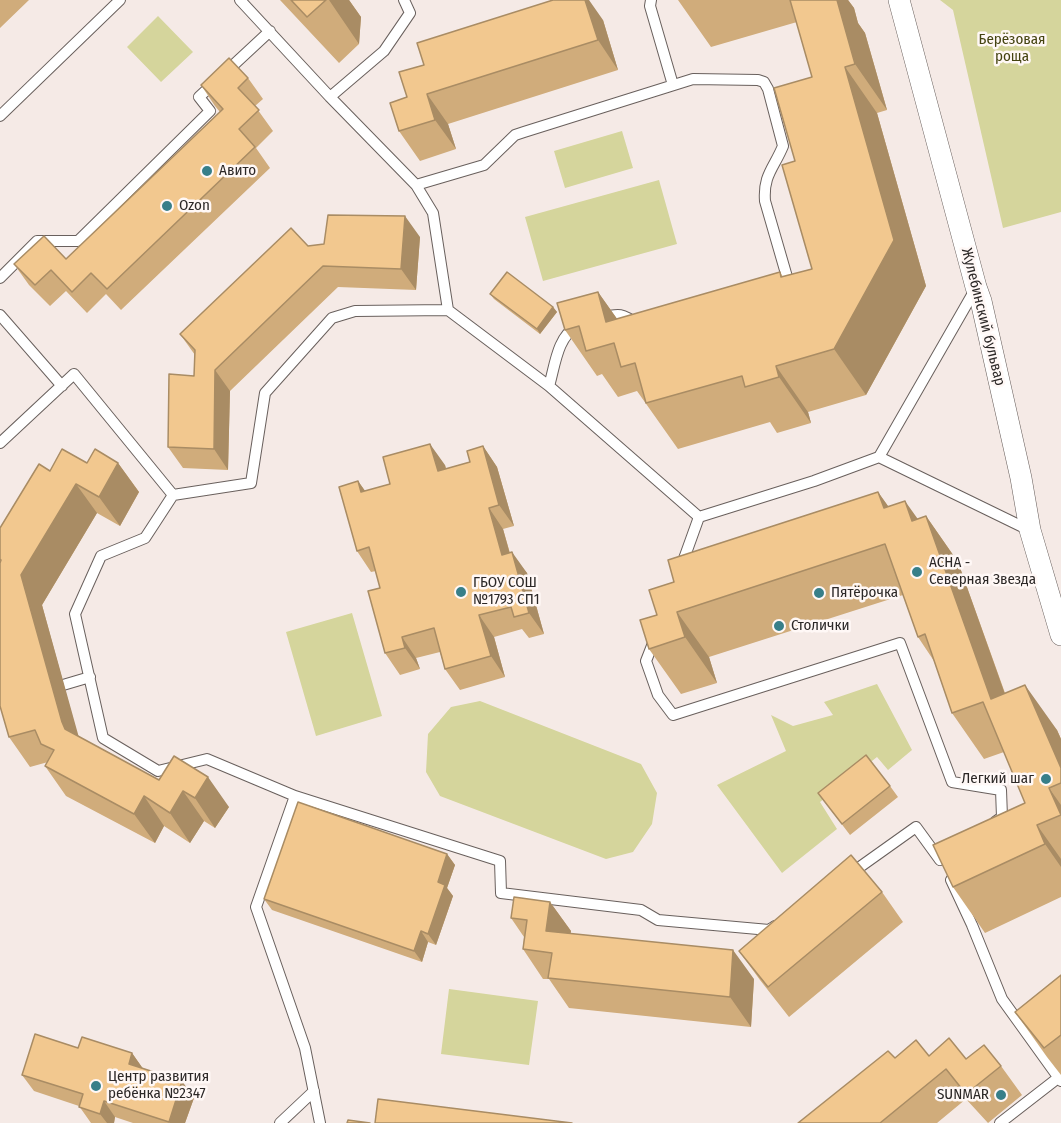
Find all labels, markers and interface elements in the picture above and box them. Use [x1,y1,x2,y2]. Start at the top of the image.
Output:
park label: Берёзовая роща [979,31,1045,66]
place label: Авито [219,162,256,180]
marker: Авито [200,164,214,178]
place label: Ozon [179,197,210,215]
marker: Ozon [160,199,174,213]
street label: Жулебинский бульвар [957,246,1009,388]
place label: АСНА - Северная Звезда [929,554,1036,589]
marker: АСНА - Северная Звезда [910,565,924,579]
place label: ГБОУ СОШ №1793 СП1 [473,574,540,609]
place label: Пятёрочка [831,584,898,602]
marker: ГБОУ СОШ №1793 СП1 [454,585,468,599]
marker: Пятёрочка [812,586,826,600]
place label: Столички [791,617,850,635]
marker: Столички [772,619,786,633]
place label: Легкий шаг [961,770,1034,788]
marker: Легкий шаг [1039,772,1053,786]
place label: Центр развития ребёнка №2347 [108,1068,209,1103]
marker: Центр развития ребёнка №2347 [89,1079,103,1093]
place label: SUNMAR [937,1086,989,1104]
marker: SUNMAR [994,1088,1008,1102]

